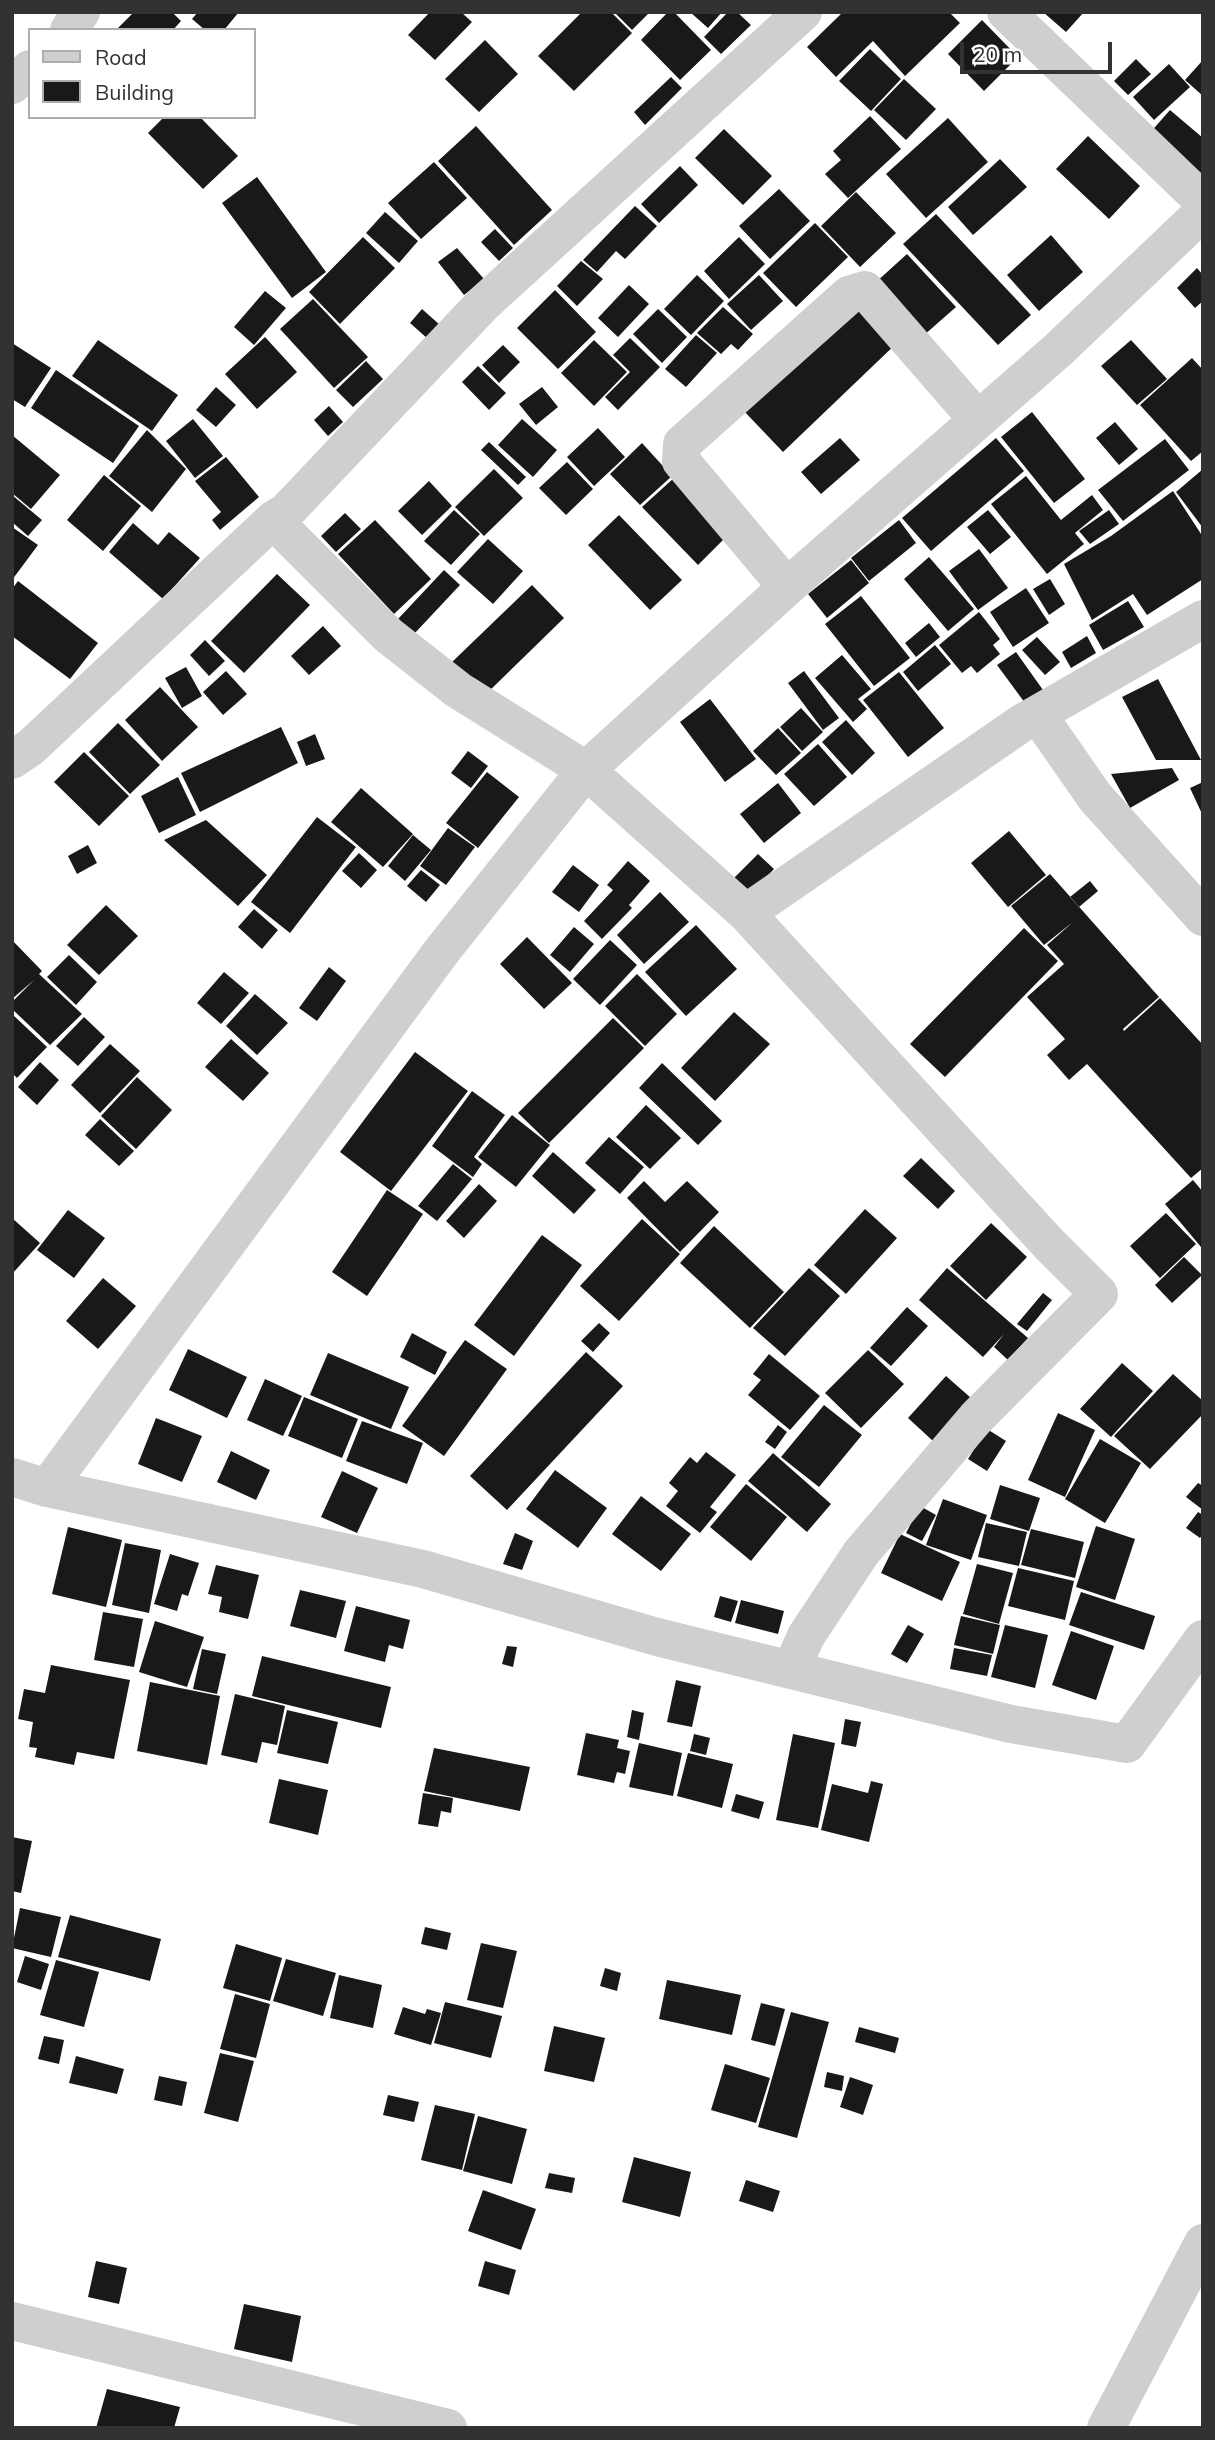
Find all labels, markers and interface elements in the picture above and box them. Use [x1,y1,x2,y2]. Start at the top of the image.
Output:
legend [28,28,256,119]
scale bar [963,28,1115,72]
text: 20 m [973,41,1022,67]
text: Road [95,44,146,70]
text: Building [95,79,174,105]

